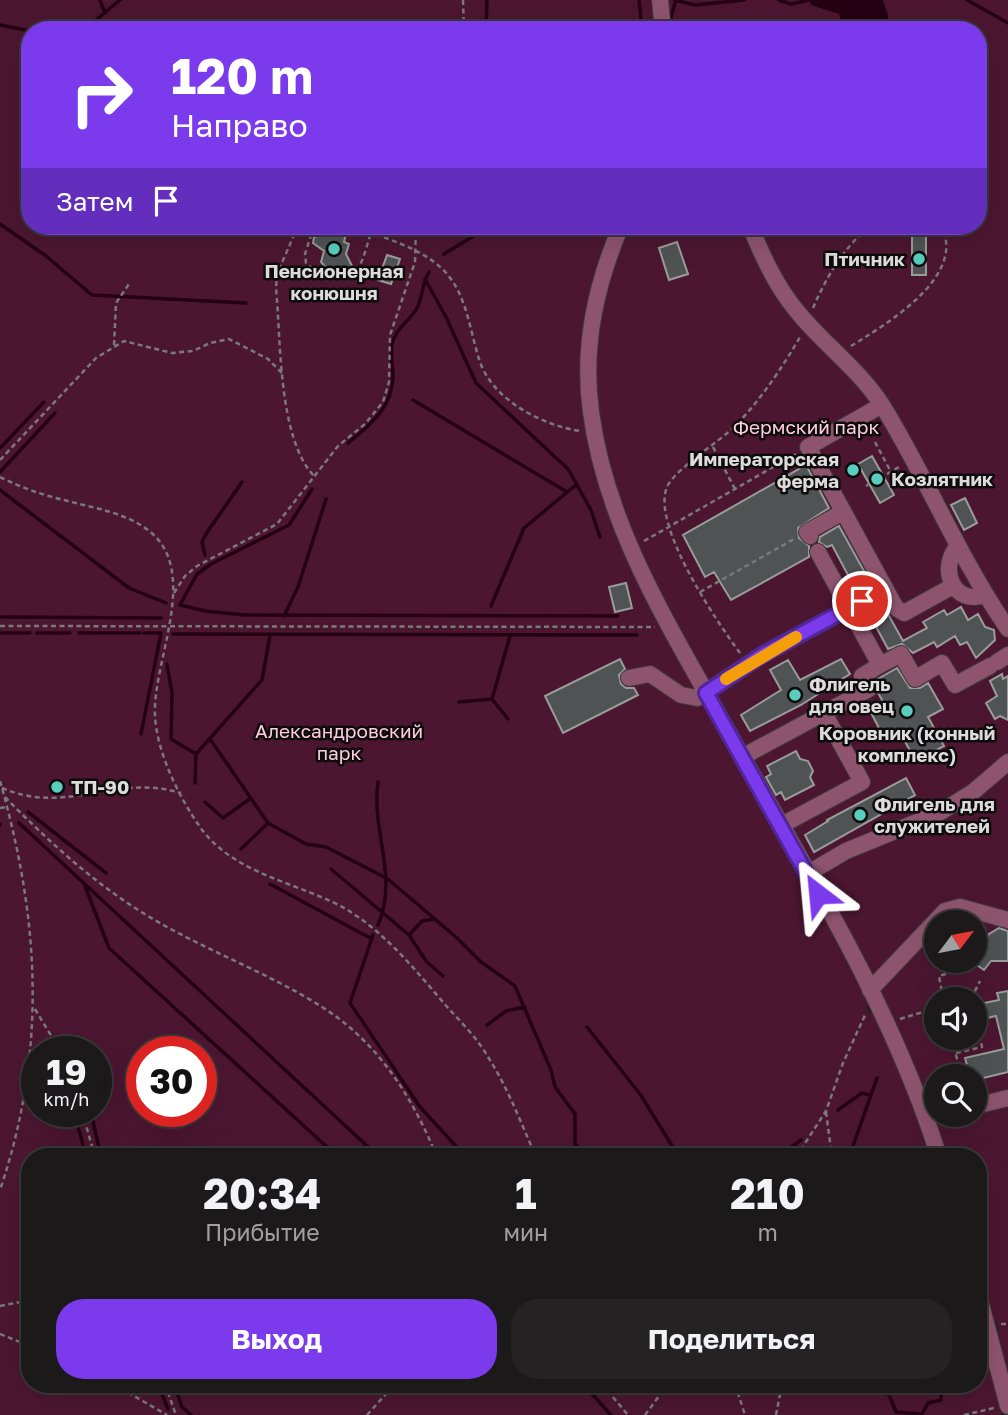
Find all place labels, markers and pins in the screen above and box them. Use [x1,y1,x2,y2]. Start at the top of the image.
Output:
marker: Пенсионерная конюшня [326,241,342,257]
place label: Птичник [824,247,905,270]
marker: Птичник [911,251,927,267]
place label: Пенсионерная конюшня [264,259,404,304]
place label: Императорская ферма [689,447,839,492]
marker: Императорская ферма [845,462,861,478]
place label: Козлятник [891,467,993,490]
marker: Козлятник [869,471,885,487]
pin [832,571,892,631]
place label: Флигель для овец [809,672,894,717]
marker: Флигель для овец [787,687,803,703]
marker: Коровник (конный комплекс) [899,703,915,719]
place label: Коровник (конный комплекс) [819,721,995,766]
place label: ТП-90 [71,775,129,798]
marker: ТП-90 [49,779,65,795]
place label: Флигель для служителей [874,792,995,837]
marker: Флигель для служителей [852,807,868,823]

